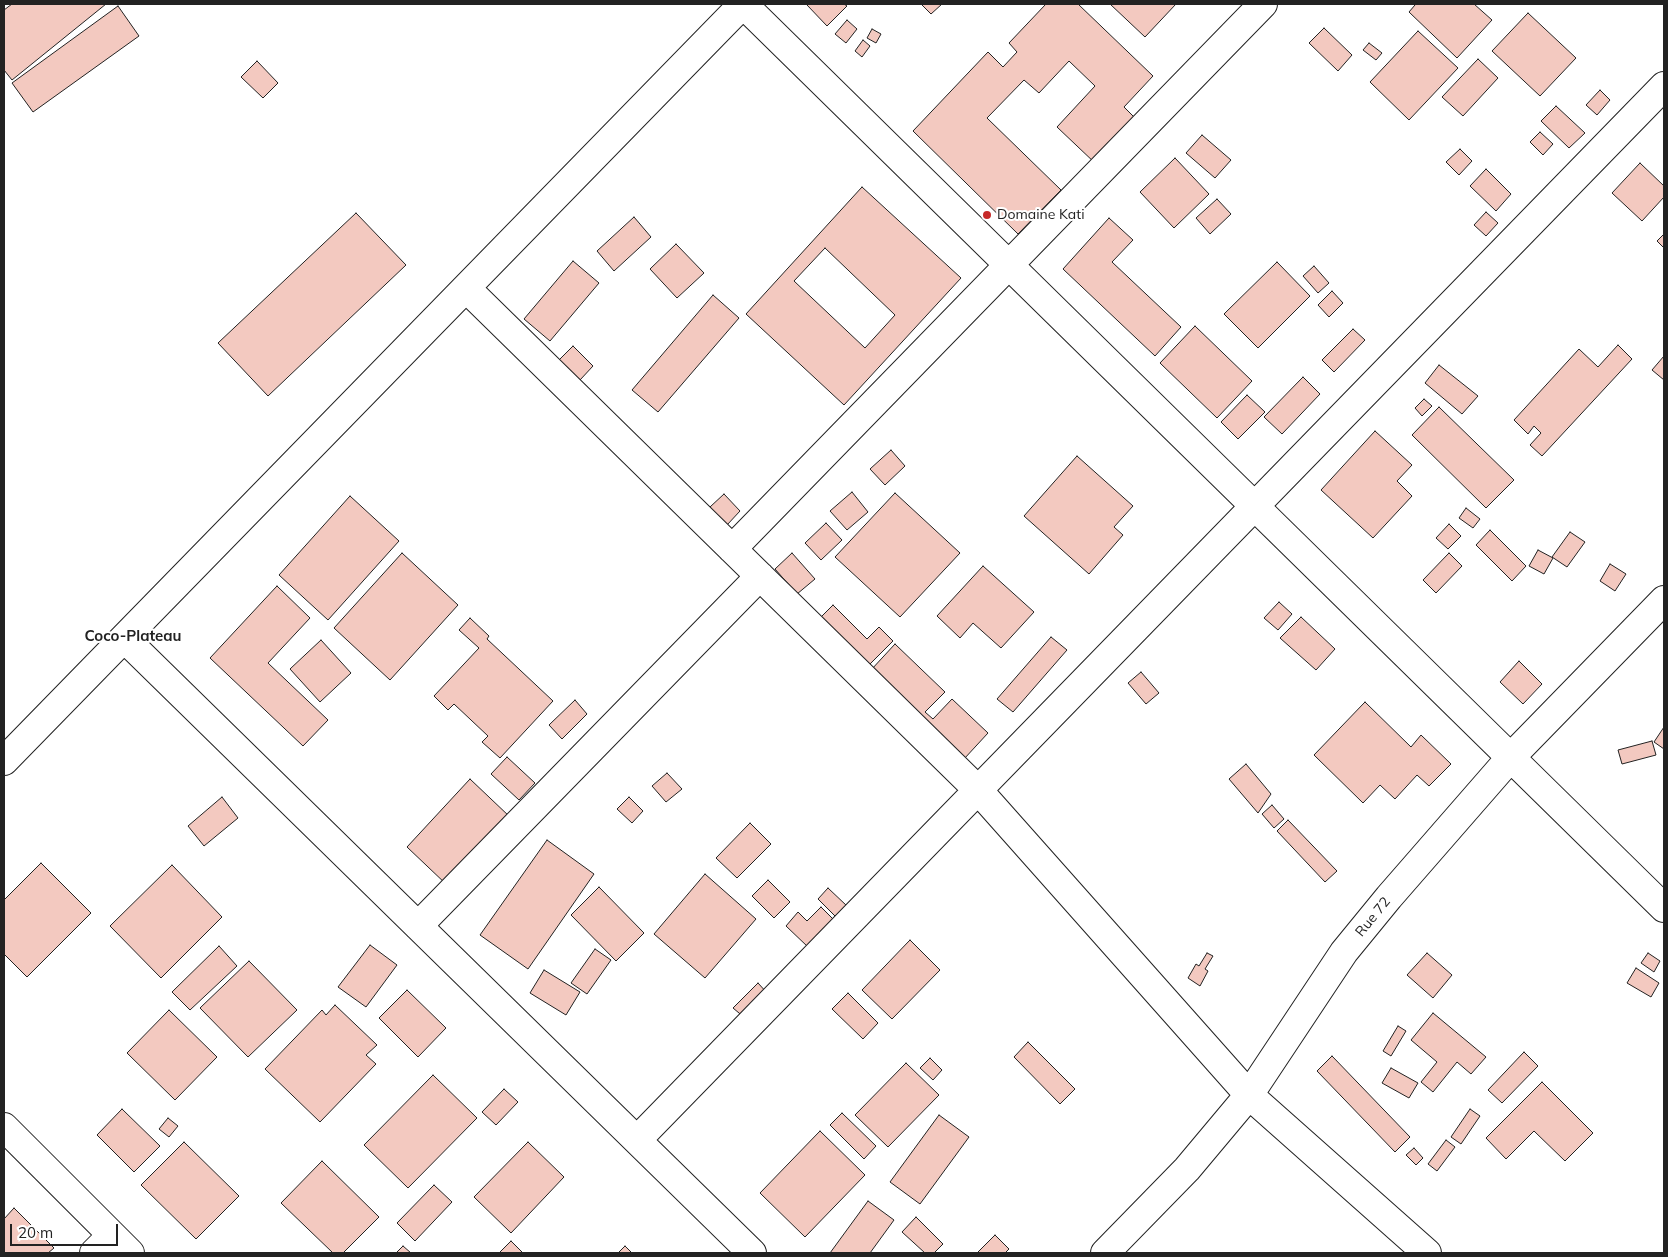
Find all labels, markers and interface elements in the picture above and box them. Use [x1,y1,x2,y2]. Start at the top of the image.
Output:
place label: Domaine Kati [997,207,1084,223]
marker: Domaine Kati [981,209,993,221]
district label: Coco-Plateau [85,627,181,645]
street label: Rue 72 [1352,894,1394,940]
scale bar [12,1214,120,1246]
text: 20 m [18,1223,53,1242]

